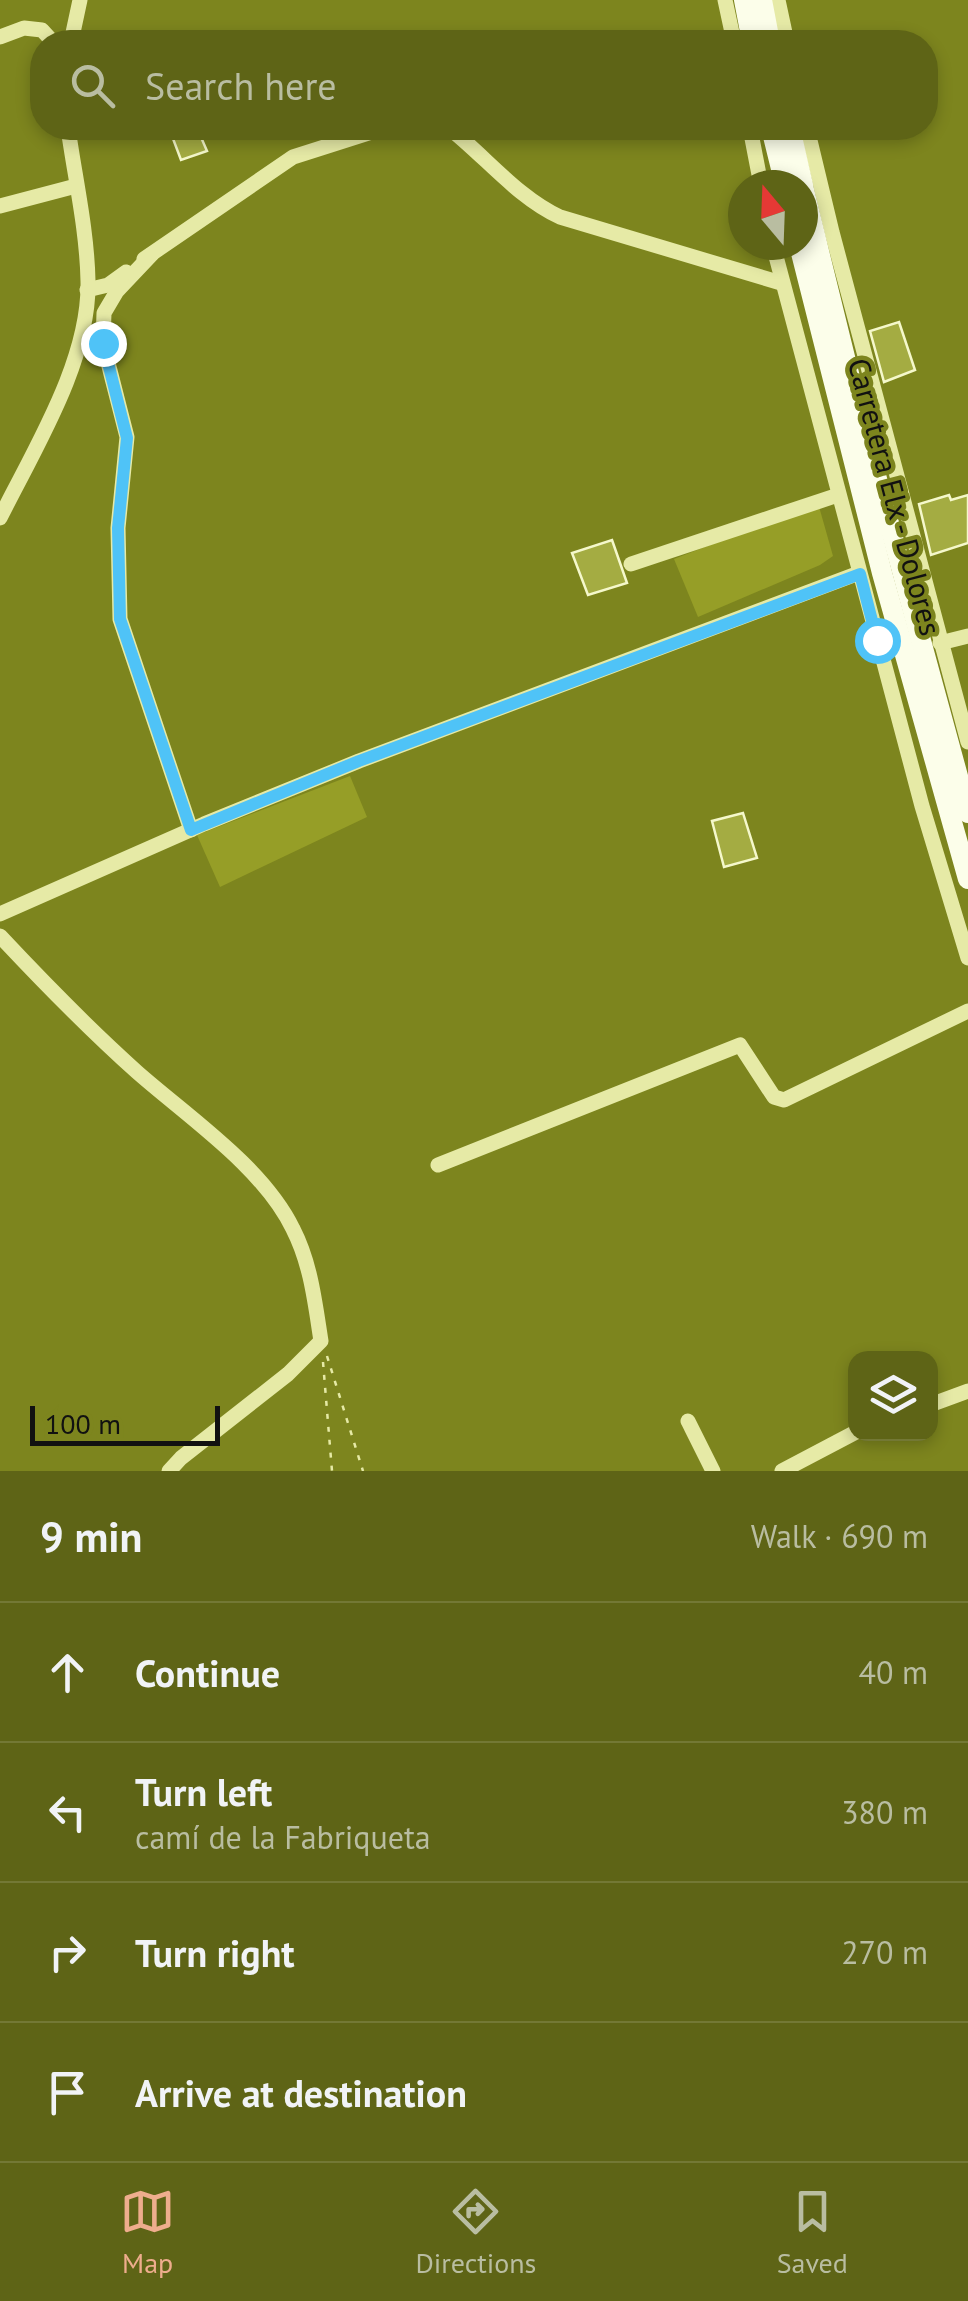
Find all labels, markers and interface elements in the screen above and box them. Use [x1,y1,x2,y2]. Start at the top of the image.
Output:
search box [30,30,938,140]
icon: search [65,58,120,113]
text: Search here [145,61,337,110]
north arrow [728,170,818,260]
route end [81,321,127,367]
street label: Carretera Elx - Dolores [840,354,951,639]
route start [855,618,901,664]
map controls [848,1351,938,1441]
button: layers [848,1351,938,1441]
scale bar [30,1401,220,1446]
text: 100 m [45,1405,121,1442]
text: 9 min [40,1509,142,1564]
text: Walk · 690 m [751,1515,928,1557]
icon: ahead [40,1645,95,1700]
text: Continue [135,1648,280,1697]
text: 40 m [859,1651,928,1693]
text: Turn left [135,1767,272,1816]
icon: left [40,1785,95,1840]
text: 380 m [841,1791,928,1833]
text: camí de la Fabriqueta [135,1816,431,1858]
icon: right [40,1925,95,1980]
text: Turn right [135,1928,295,1977]
text: 270 m [841,1931,928,1973]
icon: arrive [40,2065,95,2120]
text: Arrive at destination [135,2068,467,2117]
tab: Map [120,2184,175,2281]
tab: Directions [415,2184,536,2281]
tab: Saved [777,2184,848,2281]

